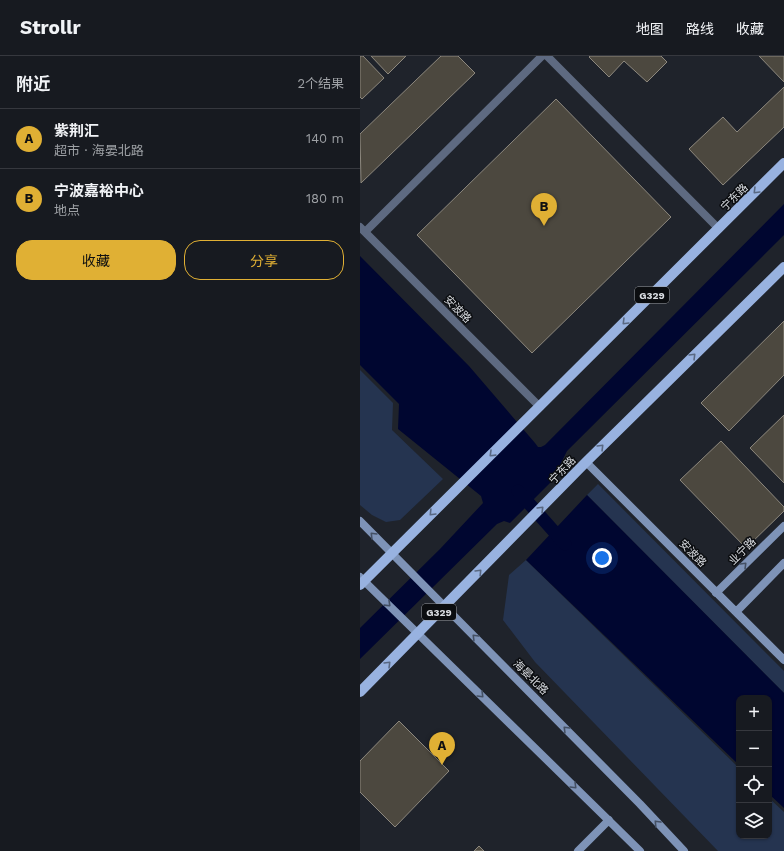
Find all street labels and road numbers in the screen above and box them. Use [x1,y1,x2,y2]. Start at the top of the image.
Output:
street label: 宁东路 [718,181,751,214]
road number: G329 [635,287,669,303]
street label: 安波路 [441,293,474,326]
street label: 宁东路 [546,454,578,487]
street label: 业宁路 [726,535,759,568]
street label: 安波路 [676,537,709,570]
road number: G329 [422,604,456,620]
street label: 海晏北路 [510,657,551,698]

